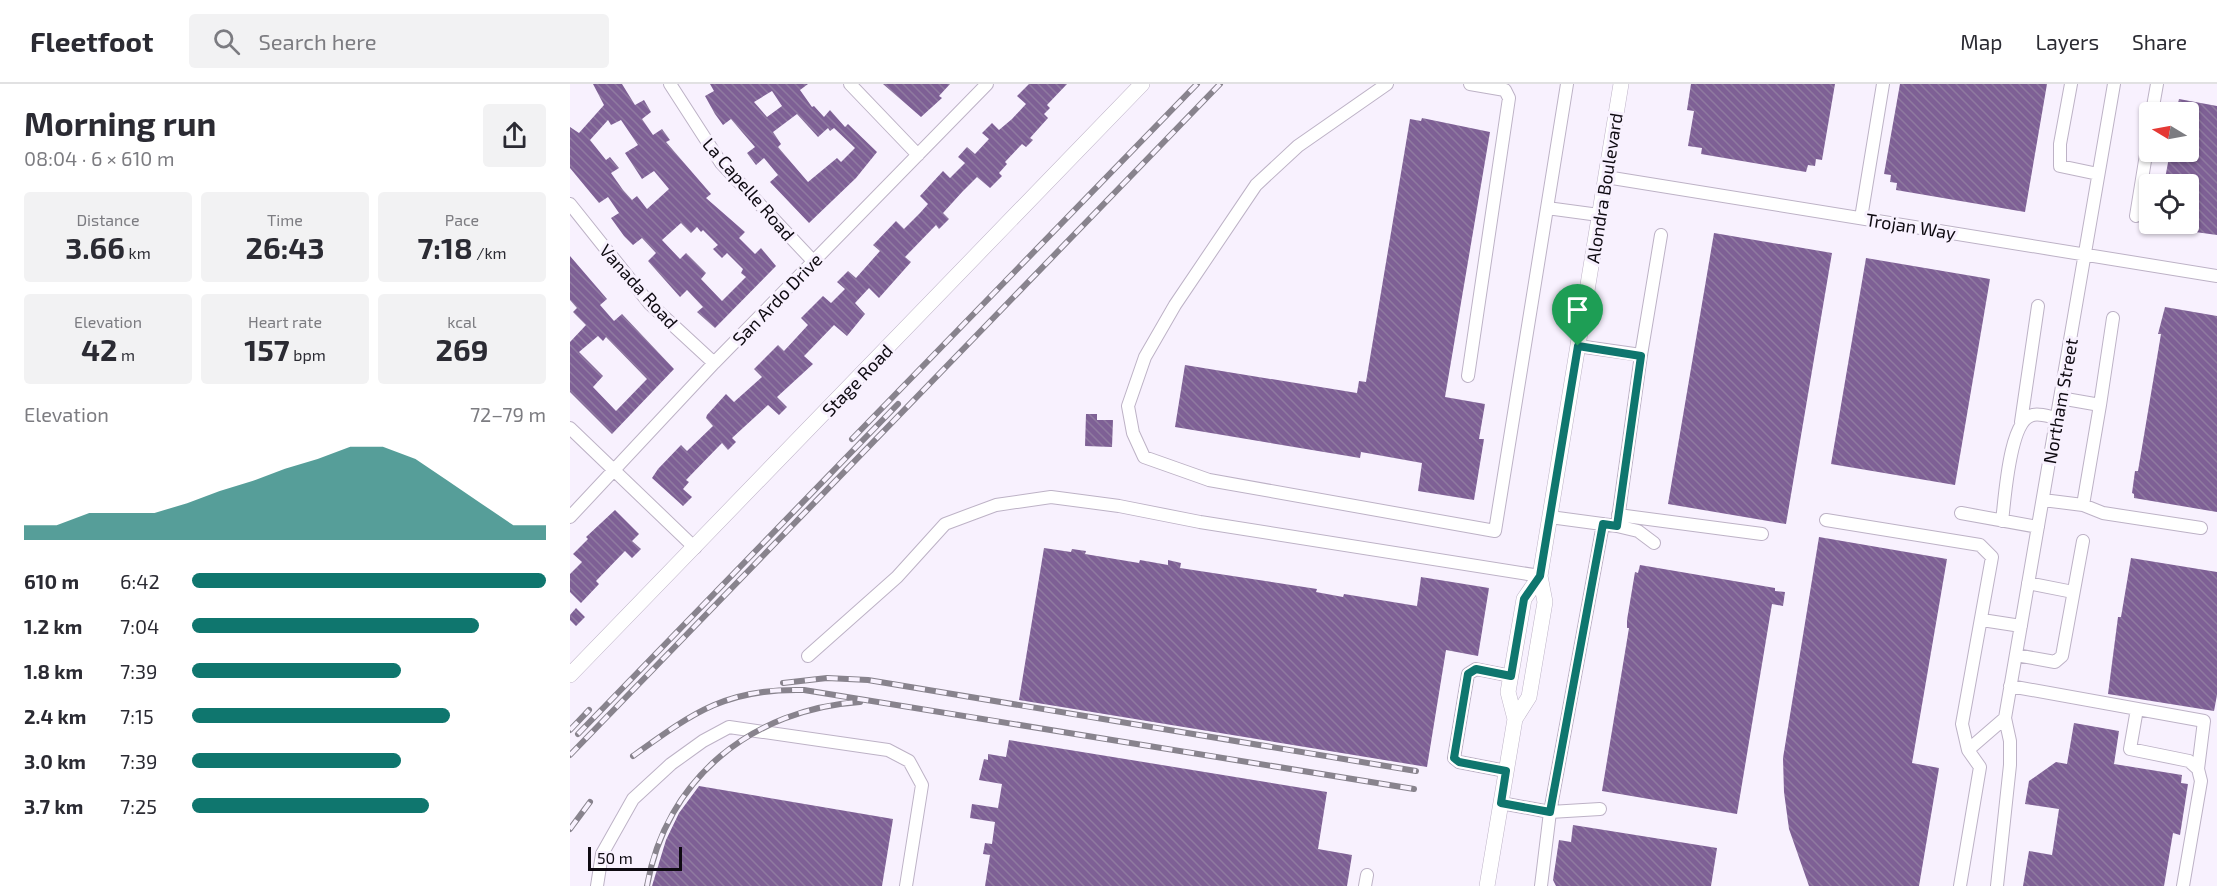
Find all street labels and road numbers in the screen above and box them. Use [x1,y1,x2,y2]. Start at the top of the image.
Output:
street label: Alondra Boulevard [1581,111,1627,265]
street label: La Capelle Road [698,133,800,245]
street label: Trojan Way [1864,208,1958,244]
street label: Vanada Road [595,239,683,333]
street label: San Ardo Drive [728,248,826,350]
street label: Northam Street [2038,336,2082,466]
street label: Stage Road [817,339,897,421]

